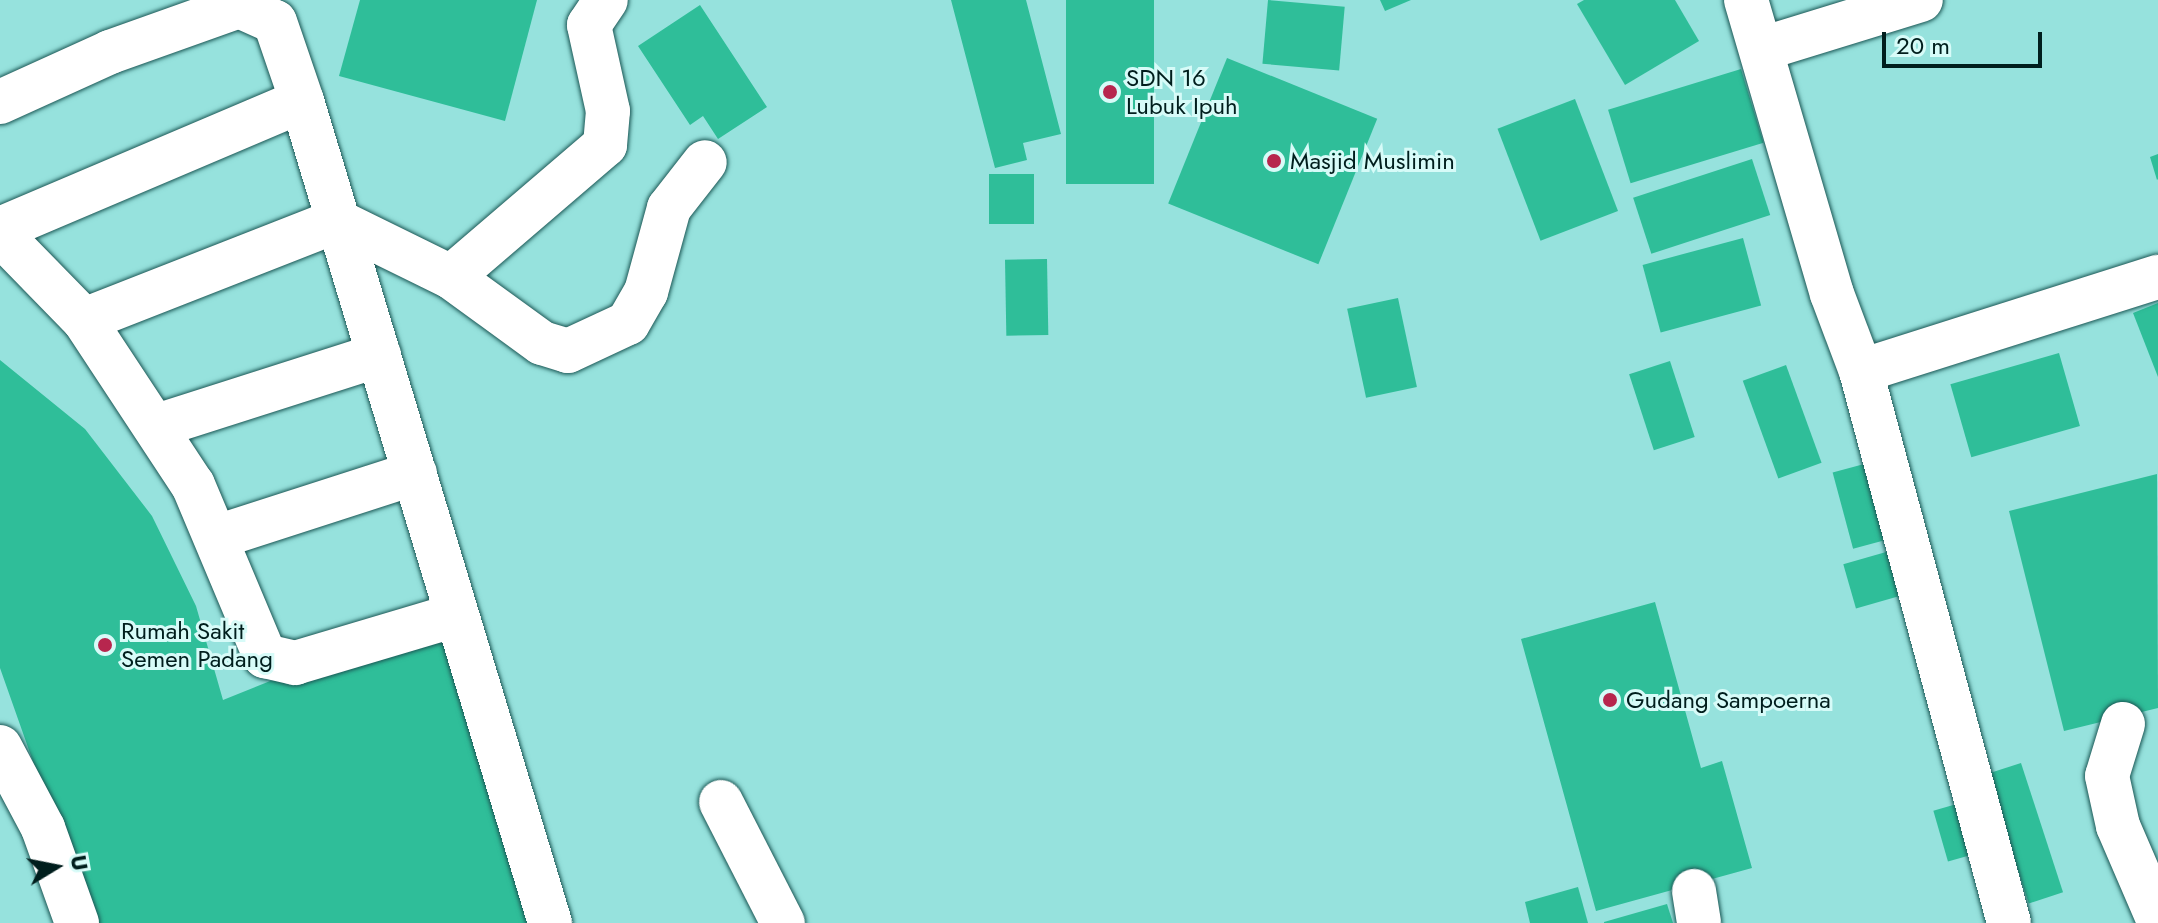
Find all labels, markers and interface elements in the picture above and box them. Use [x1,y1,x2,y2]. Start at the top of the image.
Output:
scale bar [1886,16,2046,66]
text: 20 m [1896,28,1950,63]
place label: SDN 16 Lubuk Ipuh [1126,64,1238,120]
marker: SDN 16 Lubuk Ipuh [1101,83,1119,101]
place label: Masjid Muslimin [1290,147,1455,175]
marker: Masjid Muslimin [1265,152,1283,170]
place label: Rumah Sakit Semen Padang [121,617,273,673]
marker: Rumah Sakit Semen Padang [96,636,114,654]
place label: Gudang Sampoerna [1626,686,1831,714]
marker: Gudang Sampoerna [1601,691,1619,709]
north arrow [16,827,96,907]
text: U [63,852,97,873]

